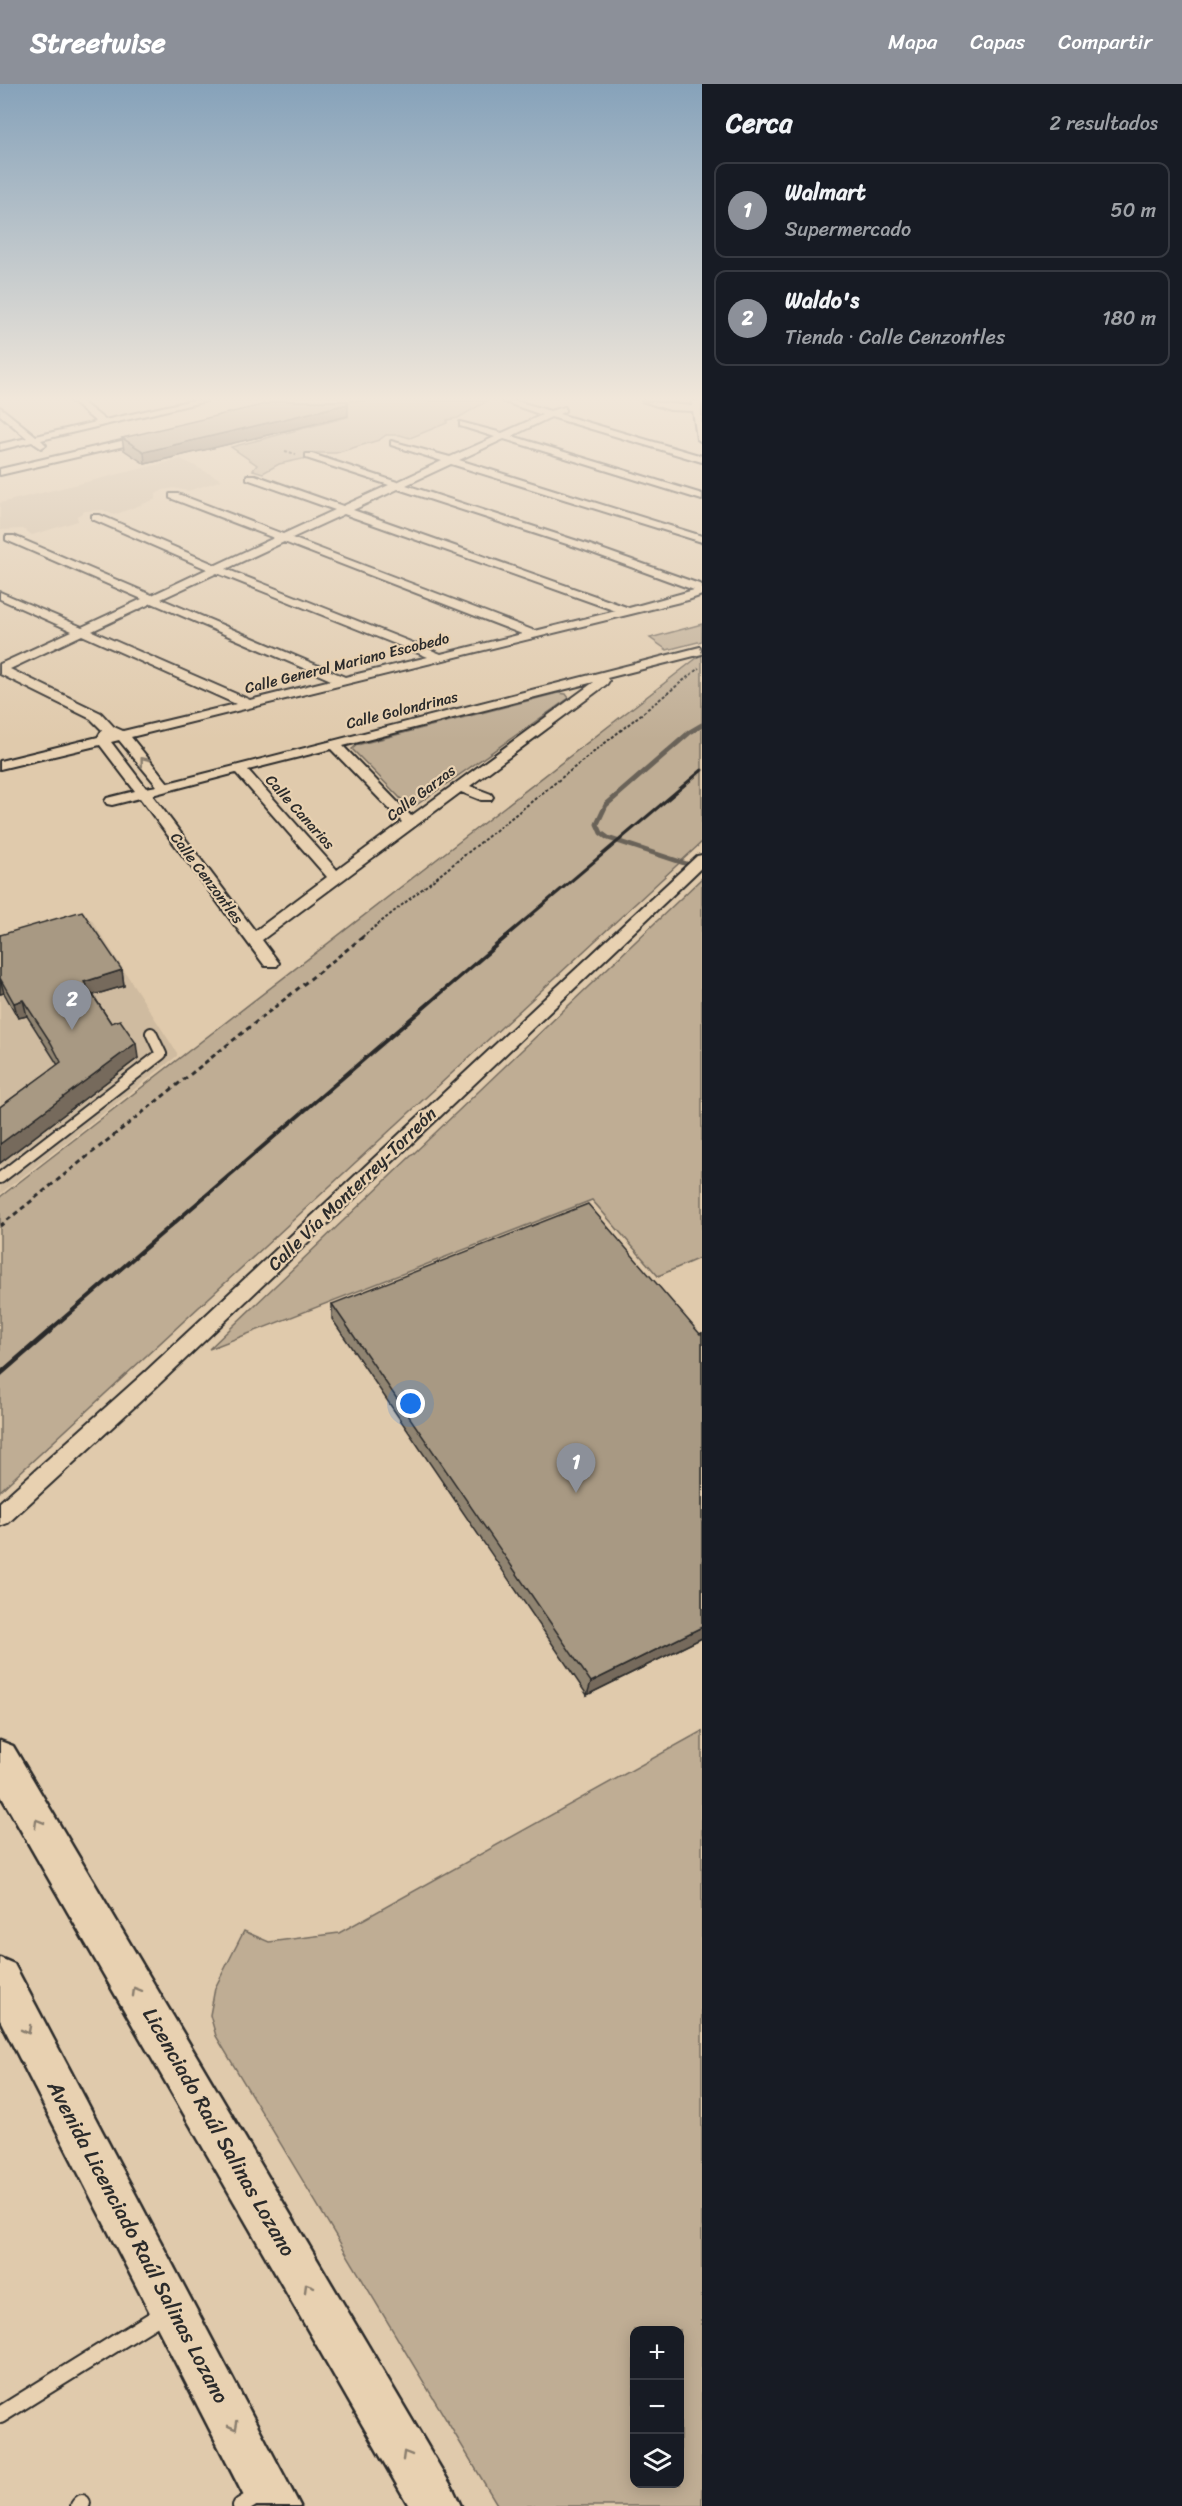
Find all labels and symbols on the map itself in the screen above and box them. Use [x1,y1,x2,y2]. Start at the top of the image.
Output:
street label: Calle General Mariano Escobedo [242,625,453,701]
street label: Calle Golondrinas [343,684,461,736]
one-way arrow [140,757,151,768]
street label: Calle Garzas [381,758,461,828]
street label: Calle Canarios [259,768,341,856]
street label: Calle Cenzontles [164,826,250,930]
pin: 2 [52,980,92,1030]
street label: Calle Vía Monterrey-Torreón [260,1099,445,1279]
your location [396,1389,425,1418]
pin: 1 [556,1444,596,1493]
one-way arrow [33,1819,45,1829]
one-way arrow [132,1987,144,1997]
street label: Licenciado Raúl Salinas Lozano [132,2000,306,2264]
one-way arrow [20,2024,31,2034]
street label: Avenida Licenciado Raúl Salinas Lozano [36,2073,240,2411]
one-way arrow [304,2283,316,2293]
one-way arrow [227,2420,238,2431]
one-way arrow [402,2451,414,2462]

